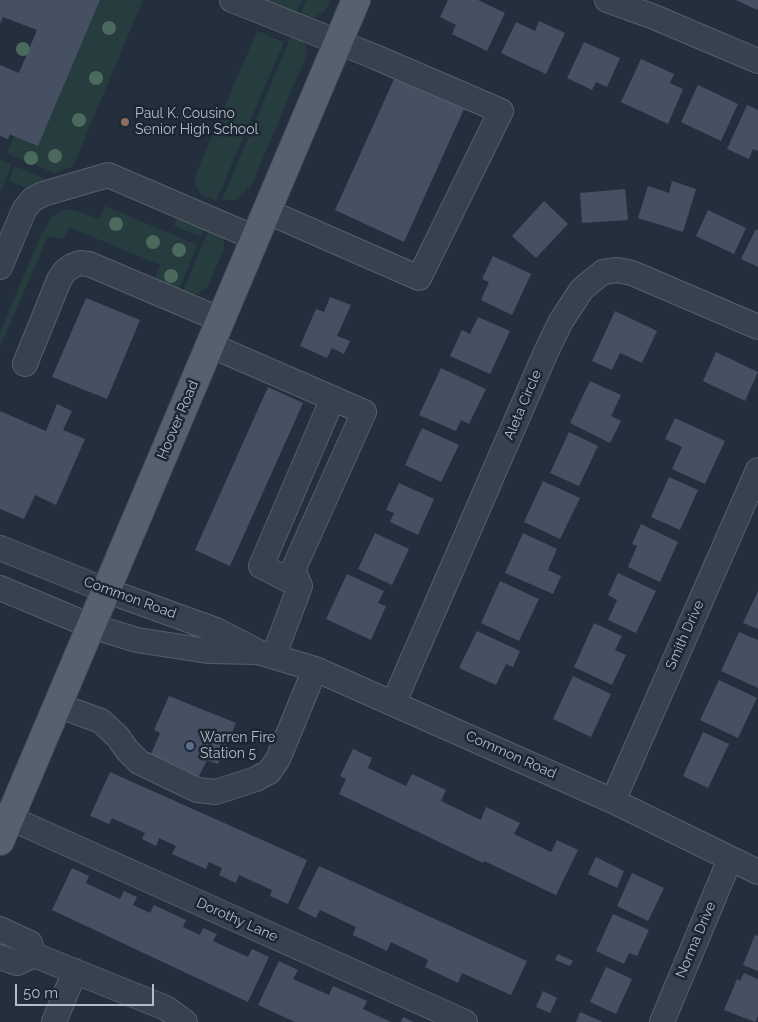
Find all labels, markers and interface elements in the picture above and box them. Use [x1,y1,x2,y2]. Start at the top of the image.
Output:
place label: Paul K. Cousino Senior High School [135,106,258,138]
marker: Paul K. Cousino Senior High School [119,116,131,128]
street label: Aleta Circle [501,367,545,443]
street label: Hoover Road [154,378,202,462]
street label: Common Road [81,573,179,623]
street label: Smith Drive [662,598,708,672]
street label: Common Road [463,728,559,782]
place label: Warren Fire Station 5 [200,730,275,762]
marker: Warren Fire Station 5 [184,740,196,752]
street label: Dorothy Lane [194,895,280,945]
street label: Norma Drive [672,899,720,981]
scale bar [18,974,156,1006]
text: 50 m [23,984,58,1002]

